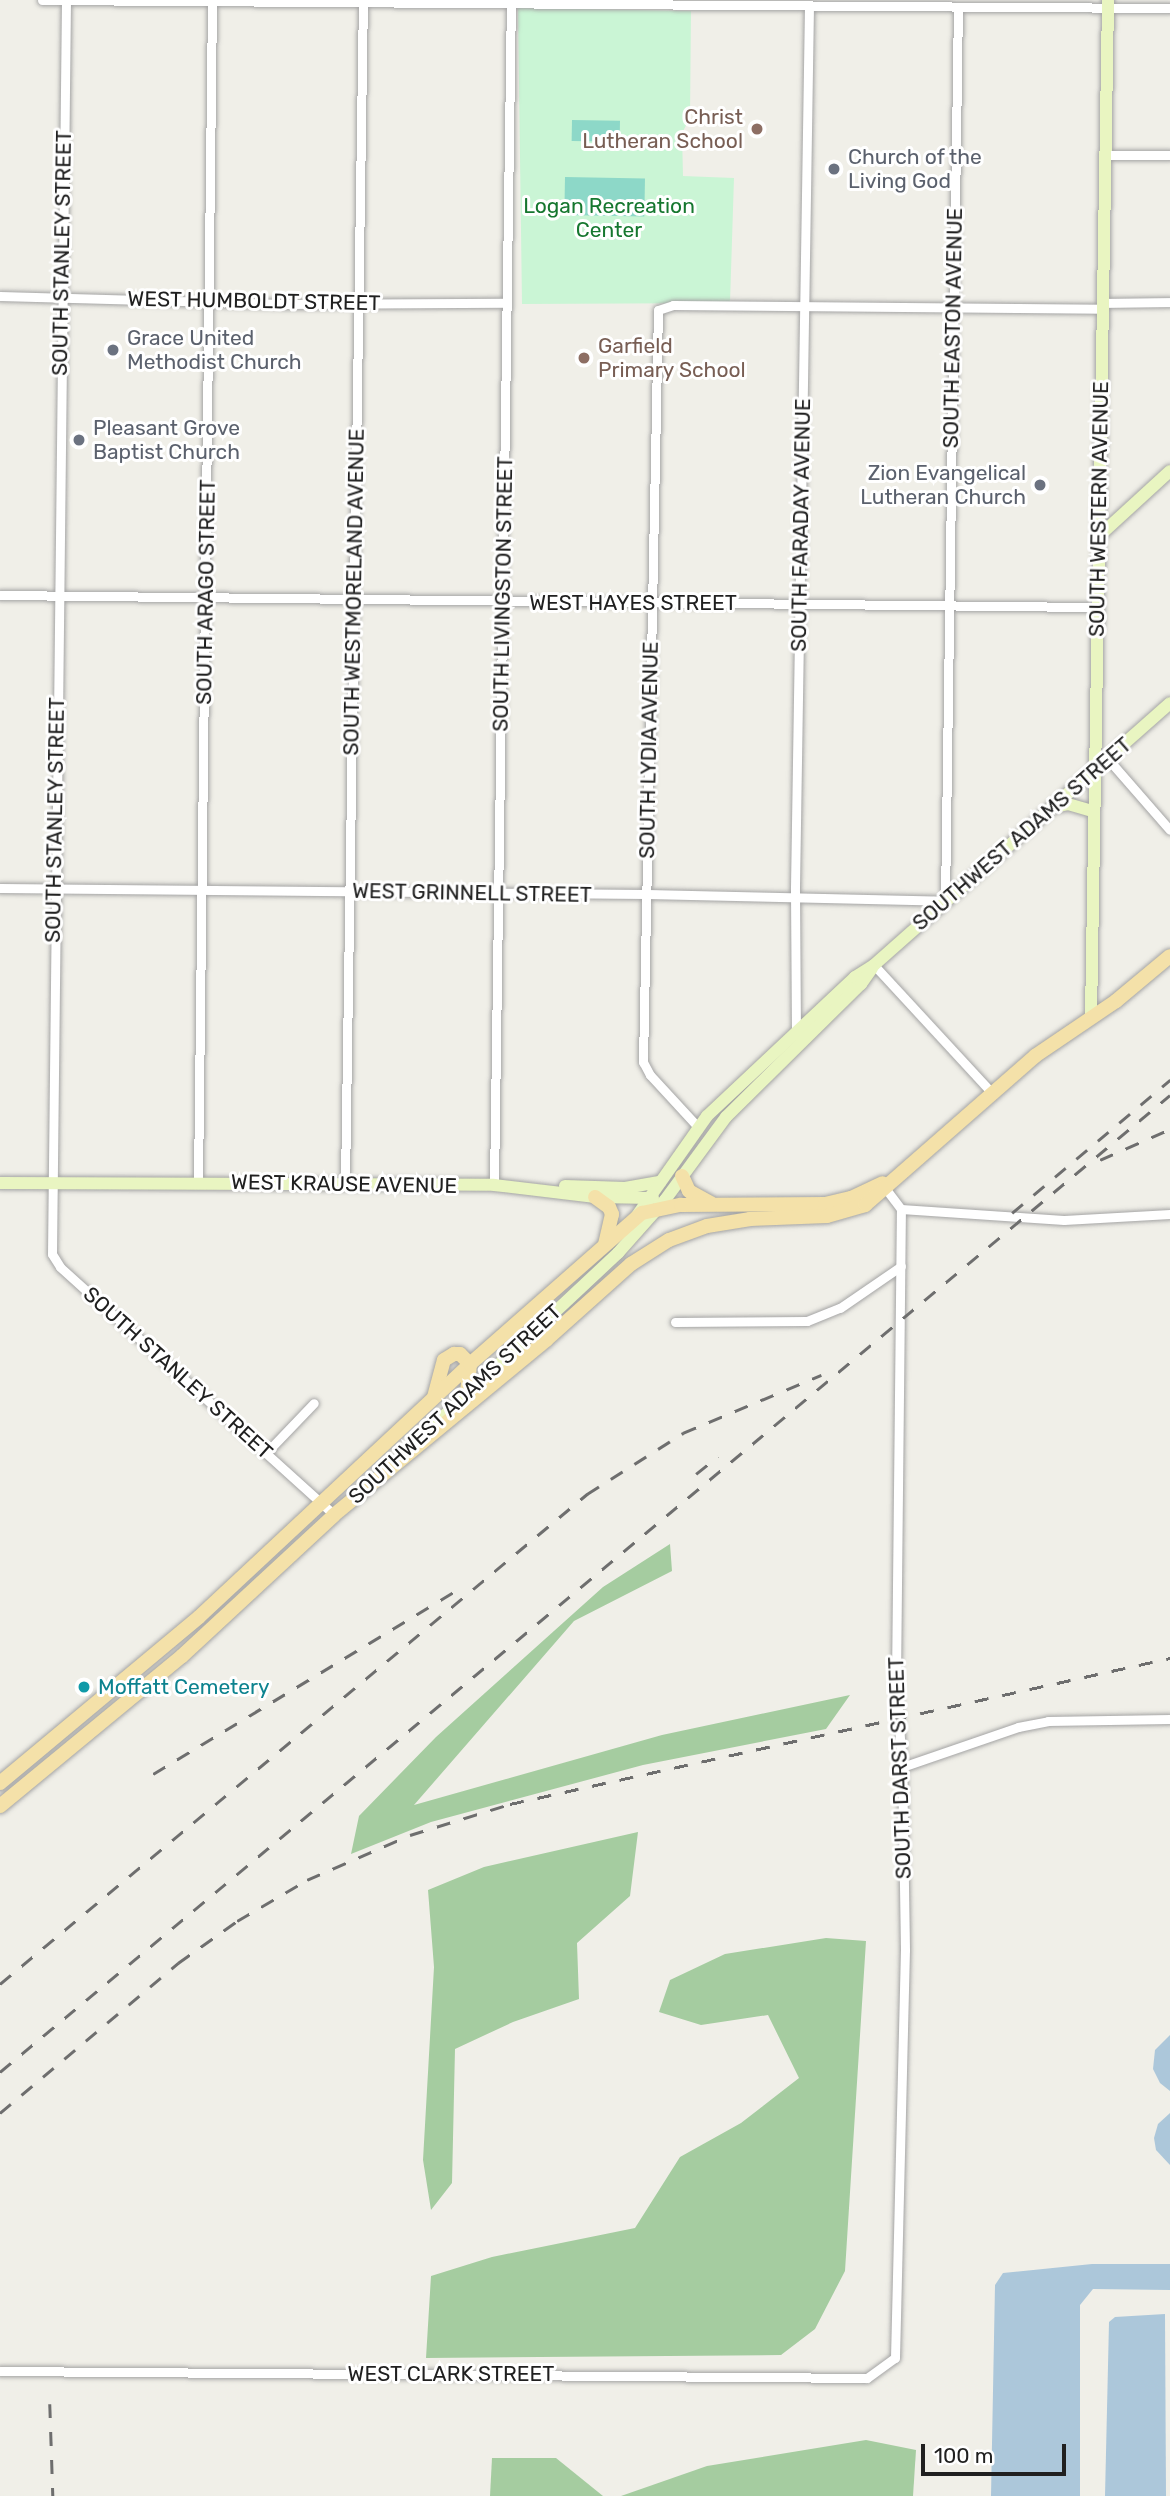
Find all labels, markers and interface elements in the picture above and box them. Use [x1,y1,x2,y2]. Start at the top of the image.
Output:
place label: Christ Lutheran School [582,104,743,154]
marker: Christ Lutheran School [749,121,765,137]
street label: SOUTH STANLEY STREET [47,130,77,376]
place label: Church of the Living God [848,144,983,194]
marker: Church of the Living God [826,161,842,177]
park label: Logan Recreation Center [523,193,695,243]
street label: SOUTH EASTON AVENUE [938,207,968,449]
street label: WEST HUMBOLDT STREET [127,286,381,316]
place label: Grace United Methodist Church [127,325,302,375]
place label: Garfield Primary School [598,333,746,383]
marker: Grace United Methodist Church [105,342,121,358]
marker: Garfield Primary School [576,350,592,366]
street label: SOUTH WESTERN AVENUE [1084,380,1114,638]
street label: SOUTH FARADAY AVENUE [786,397,816,653]
place label: Pleasant Grove Baptist Church [93,415,240,465]
street label: SOUTH WESTMORELAND AVENUE [339,428,369,756]
marker: Pleasant Grove Baptist Church [71,432,87,448]
street label: SOUTH LIVINGSTON STREET [488,456,518,732]
place label: Zion Evangelical Lutheran Church [860,460,1026,510]
marker: Zion Evangelical Lutheran Church [1032,477,1048,493]
street label: SOUTH ARAGO STREET [191,479,221,705]
street label: WEST HAYES STREET [529,590,737,616]
street label: SOUTH LYDIA AVENUE [634,641,664,859]
street label: SOUTH STANLEY STREET [40,697,70,943]
street label: SOUTHWEST ADAMS STREET [907,732,1137,936]
street label: WEST GRINNELL STREET [351,878,593,908]
street label: WEST KRAUSE AVENUE [230,1169,458,1199]
street label: SOUTH STANLEY STREET [78,1281,278,1465]
street label: SOUTHWEST ADAMS STREET [343,1298,567,1510]
street label: SOUTH DARST STREET [884,1656,916,1880]
place label: Moffatt Cemetery [98,1674,270,1700]
marker: Moffatt Cemetery [76,1679,92,1695]
street label: WEST CLARK STREET [347,2361,555,2387]
scale bar [925,2430,1070,2474]
text: 100 m [934,2443,993,2468]

